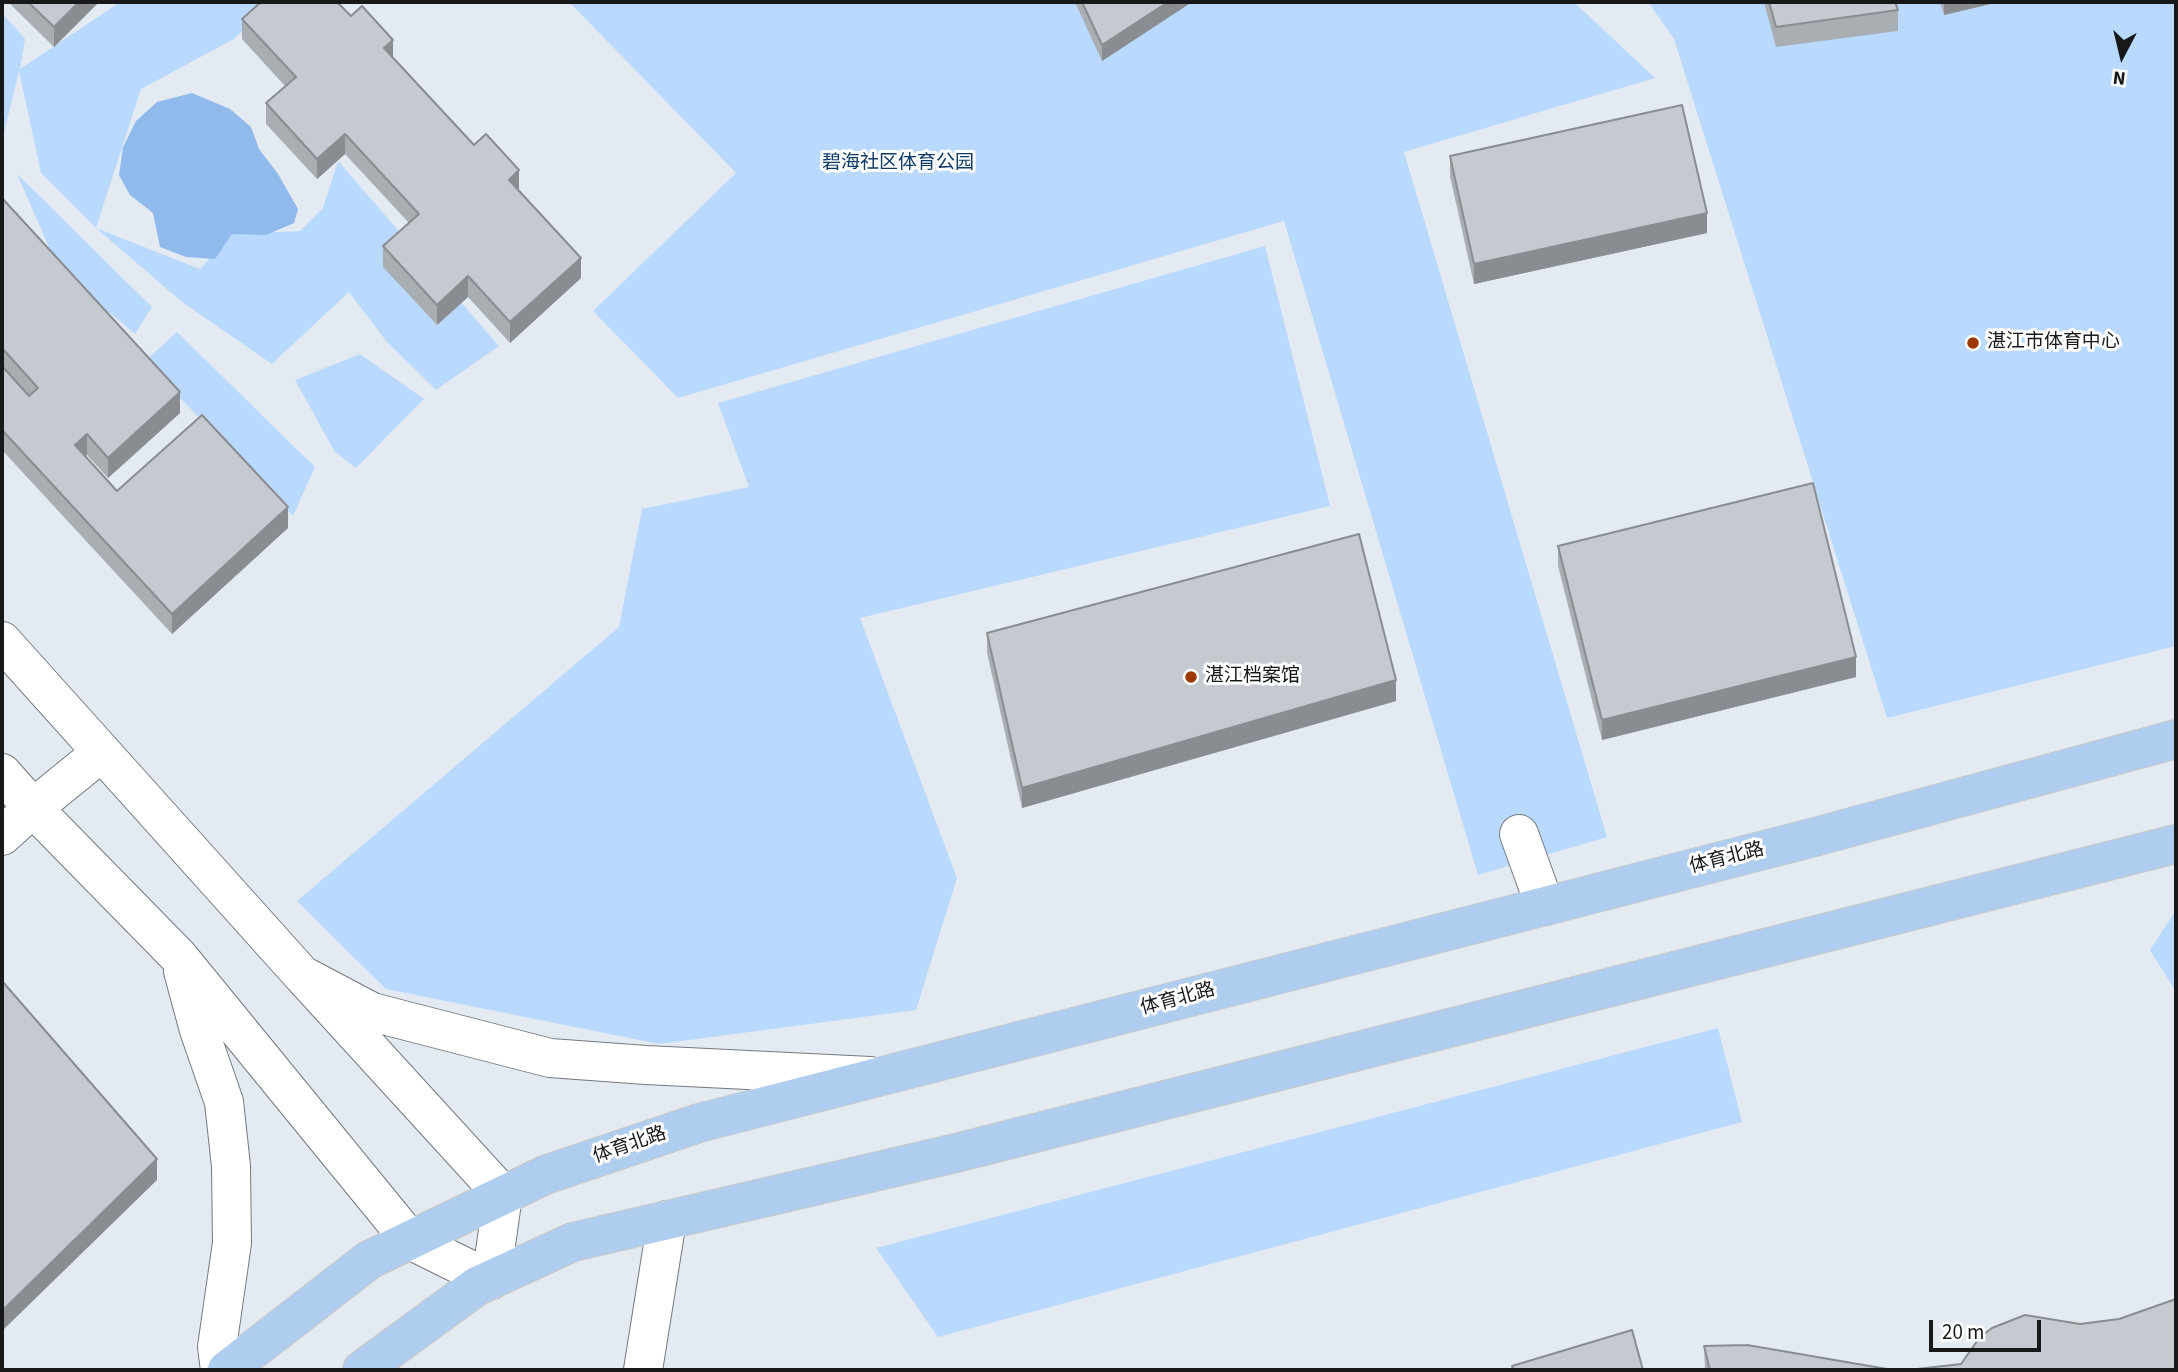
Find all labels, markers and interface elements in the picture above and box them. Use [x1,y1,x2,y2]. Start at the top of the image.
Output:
north arrow [2087,21,2157,91]
text: N [2111,63,2127,92]
park label: 碧海社区体育公园 [822,153,974,175]
place label: 湛江市体育中心 [1987,332,2120,354]
marker: 湛江市体育中心 [1965,335,1981,351]
place label: 湛江档案馆 [1205,666,1300,688]
marker: 湛江档案馆 [1183,669,1199,685]
street label: 体育北路 [1687,839,1767,879]
street label: 体育北路 [1138,979,1218,1021]
street label: 体育北路 [590,1123,670,1169]
scale bar [1933,1306,2045,1350]
text: 20 m [1942,1317,1984,1347]

